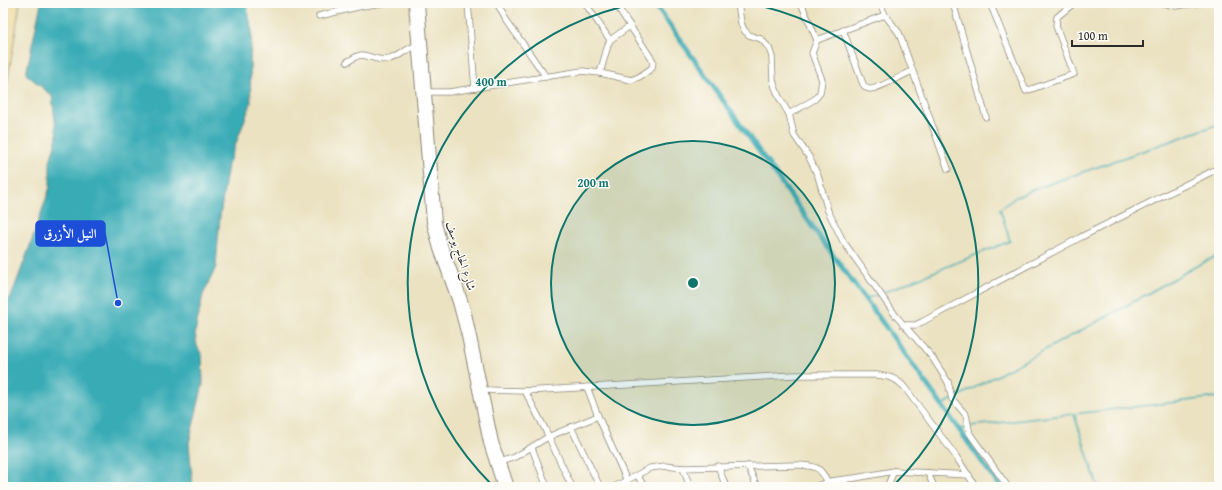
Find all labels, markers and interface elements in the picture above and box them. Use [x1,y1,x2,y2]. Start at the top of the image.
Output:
scale bar [1072,22,1143,48]
text: 100 m [1078,27,1108,44]
text: 400 m [475,73,508,90]
text: 200 m [577,174,610,191]
street label: شارع الحاج يوسف [439,219,481,294]
callout: النيل الأزرق [36,221,105,246]
text: النيل الأزرق [43,224,97,243]
centre of rings [686,276,700,290]

